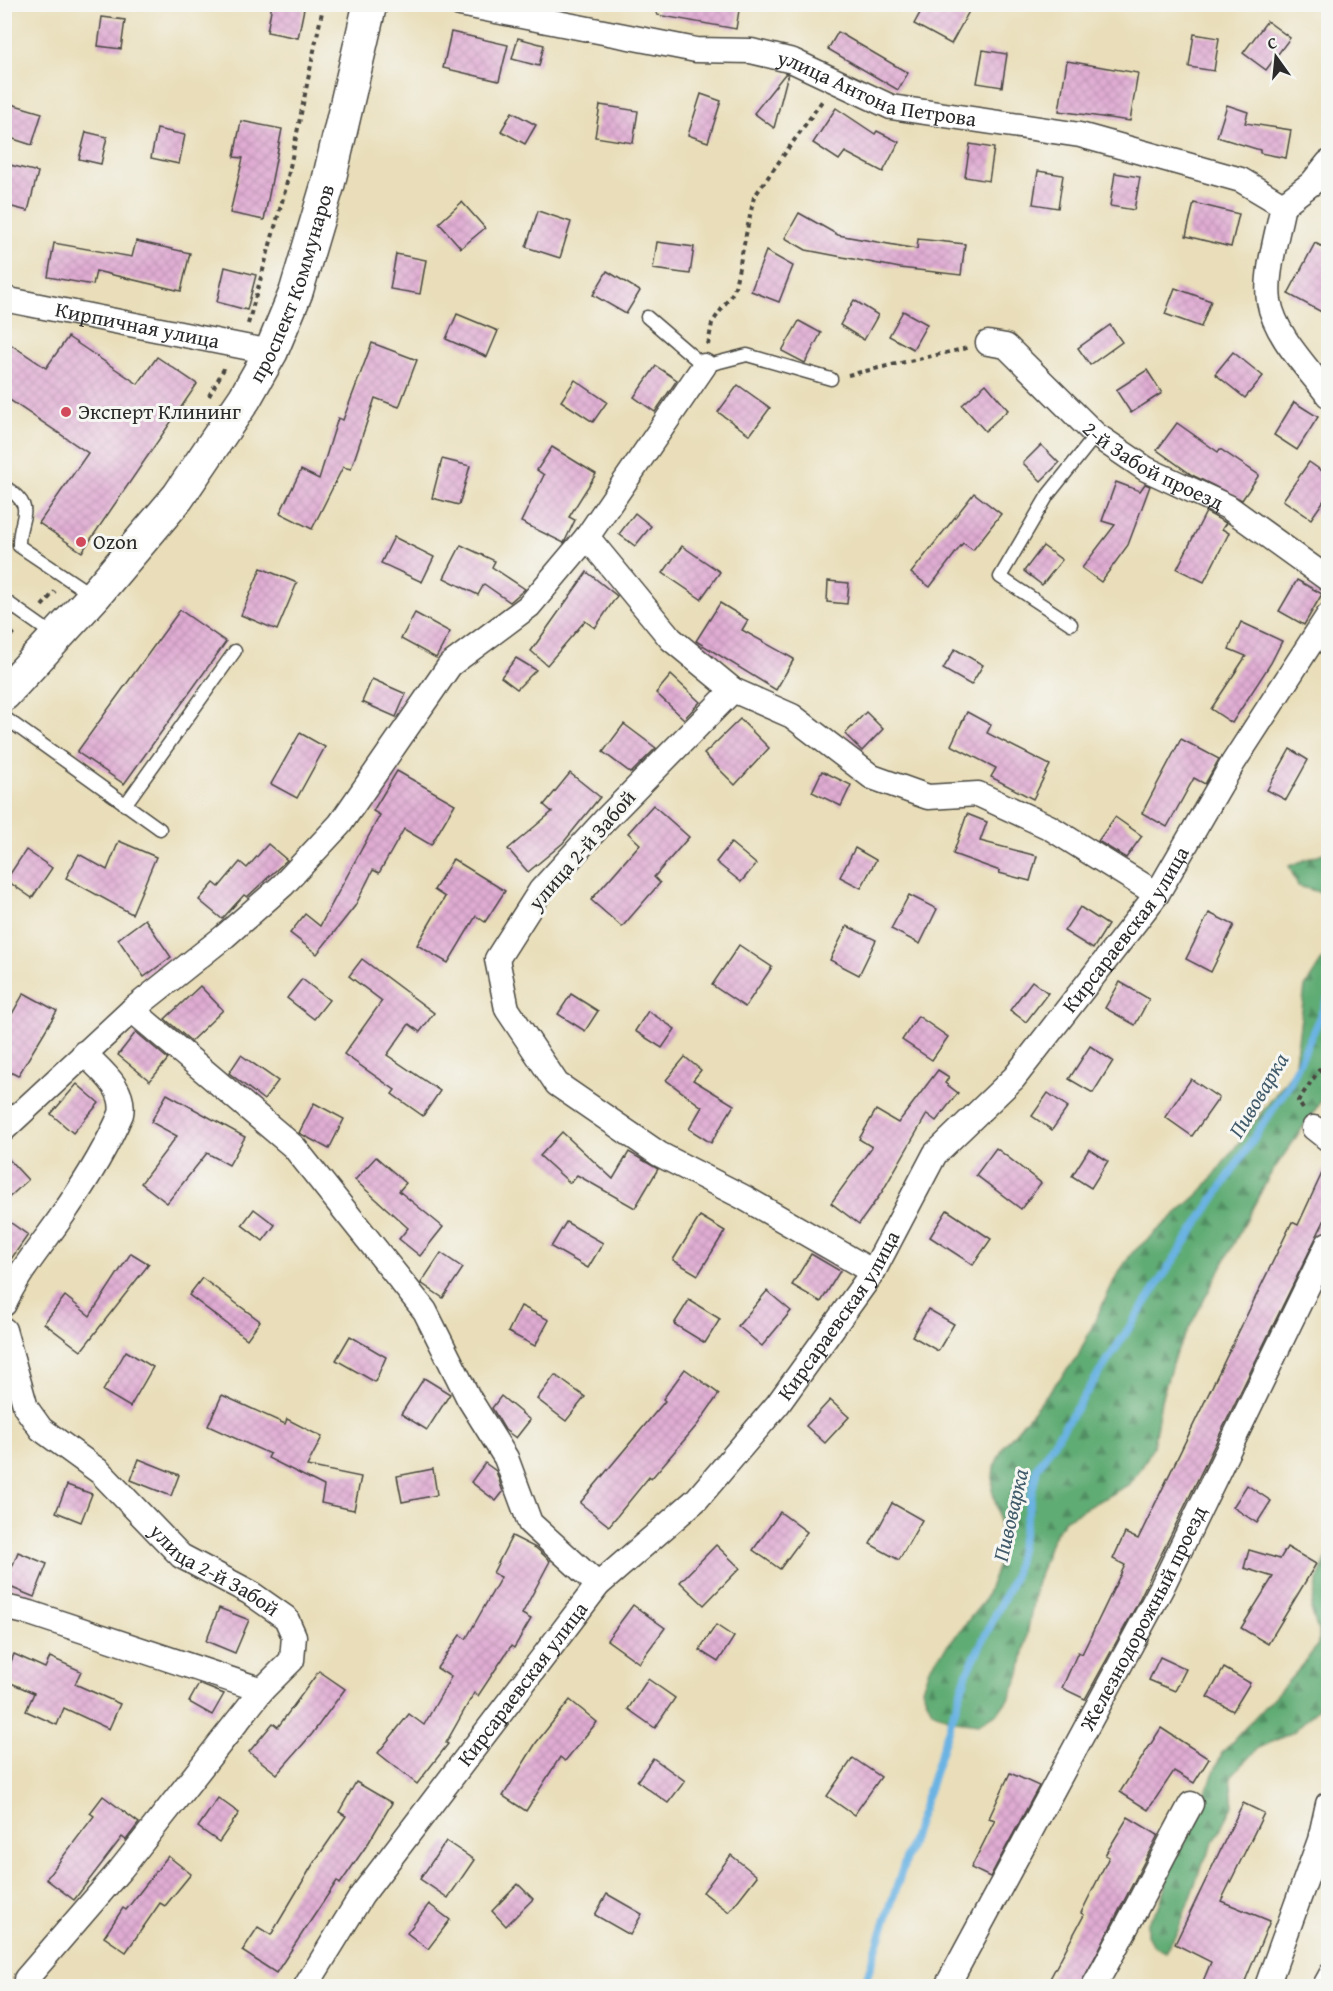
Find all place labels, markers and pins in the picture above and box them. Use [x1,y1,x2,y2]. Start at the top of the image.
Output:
place label: Эксперт Клининг [78,396,241,427]
marker: Эксперт Клининг [59,405,73,419]
place label: Ozon [93,526,138,557]
marker: Ozon [74,535,88,549]

